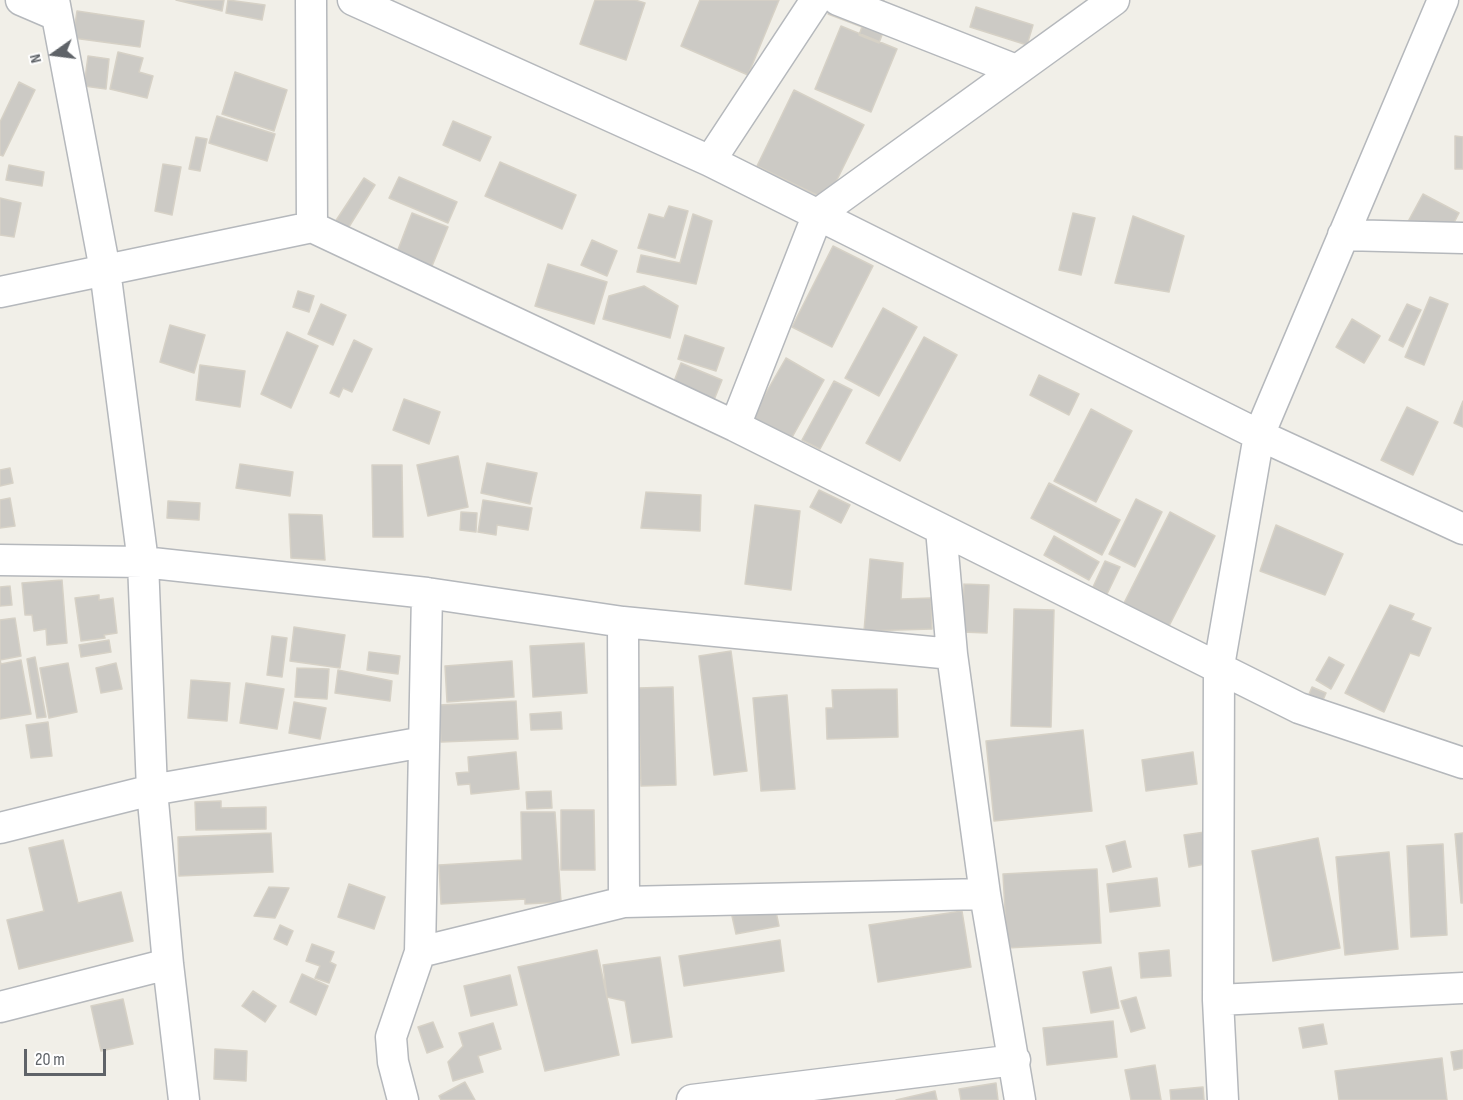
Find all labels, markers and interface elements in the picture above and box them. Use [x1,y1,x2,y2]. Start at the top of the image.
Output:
north arrow [24,24,84,84]
text: N [26,52,46,65]
scale bar [27,1037,110,1075]
text: 20 m [35,1049,65,1070]

